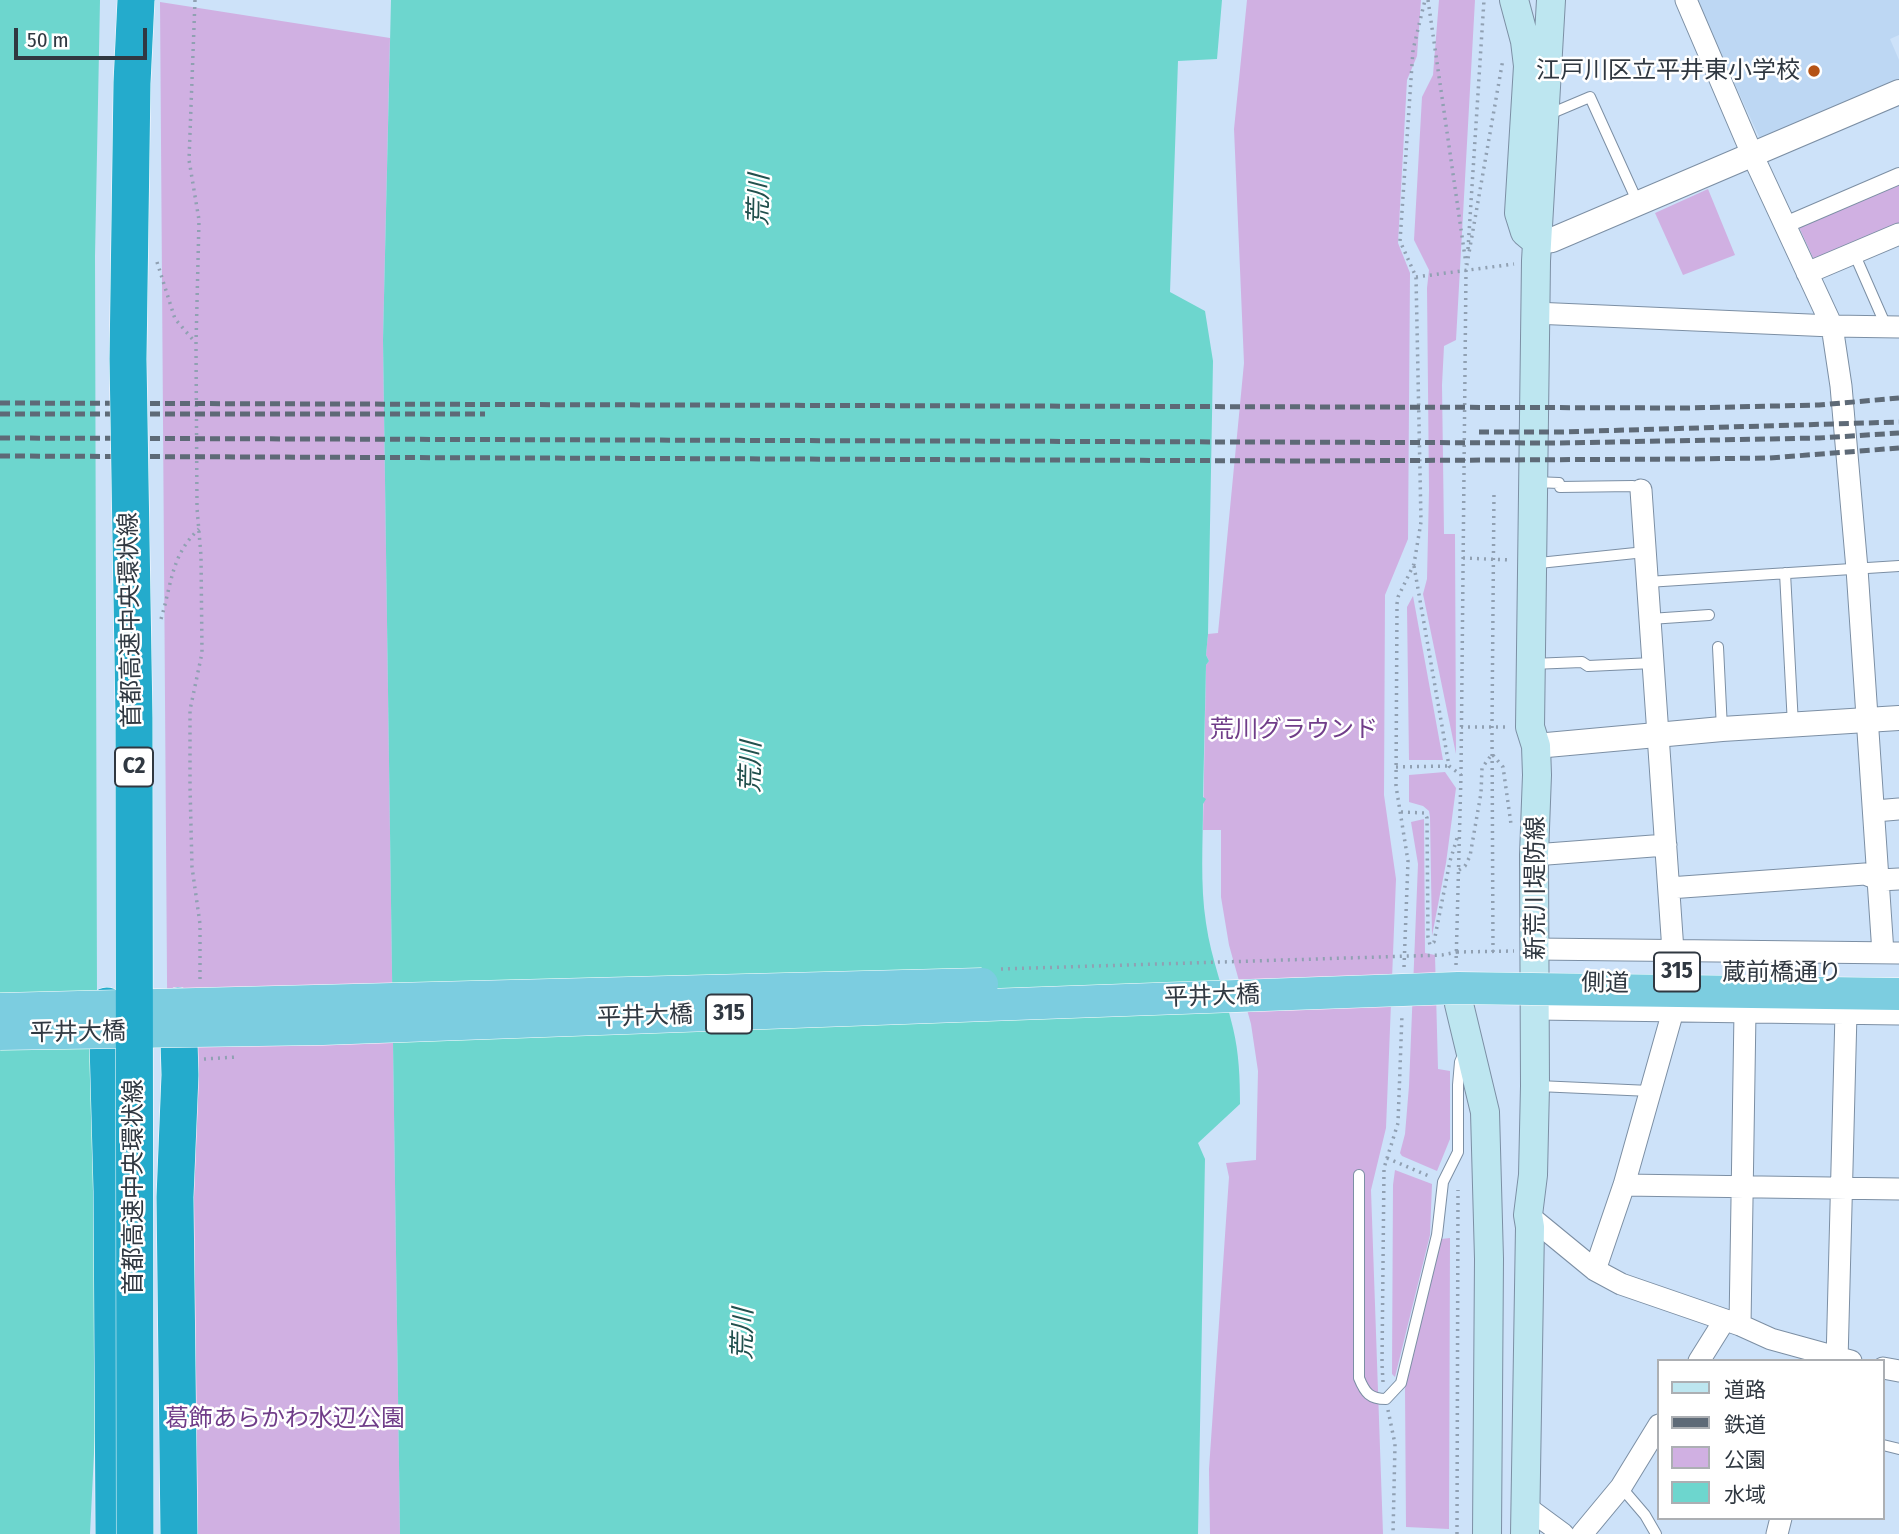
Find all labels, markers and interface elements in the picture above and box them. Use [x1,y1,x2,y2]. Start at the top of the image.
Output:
scale bar [18,14,150,58]
text: 50 m [27,27,69,53]
place label: 江戸川区立平井東小学校 [1536,57,1800,85]
marker: 江戸川区立平井東小学校 [1806,63,1822,79]
water label: 荒川 [744,174,776,226]
street label: 首都高速中央環状線 [115,512,147,728]
park label: 荒川グラウンド [1210,716,1378,744]
water label: 荒川 [736,741,768,793]
road number: C2 [115,748,153,786]
street label: 新荒川堤防線 [1522,816,1550,960]
road number: 315 [1654,953,1700,992]
street label: 蔵前橋通り [1722,959,1842,987]
street label: 側道 [1581,969,1629,999]
street label: 平井大橋 [1164,981,1260,1013]
road number: 315 [706,995,752,1034]
street label: 平井大橋 [597,1001,693,1033]
street label: 平井大橋 [30,1018,126,1048]
street label: 首都高速中央環状線 [120,1079,148,1295]
water label: 荒川 [728,1308,760,1360]
legend [1658,1359,1885,1520]
text: 道路 [1724,1377,1766,1403]
park label: 葛飾あらかわ水辺公園 [165,1405,405,1433]
text: 鉄道 [1724,1412,1766,1438]
text: 公園 [1724,1447,1766,1473]
text: 水域 [1724,1482,1766,1508]

